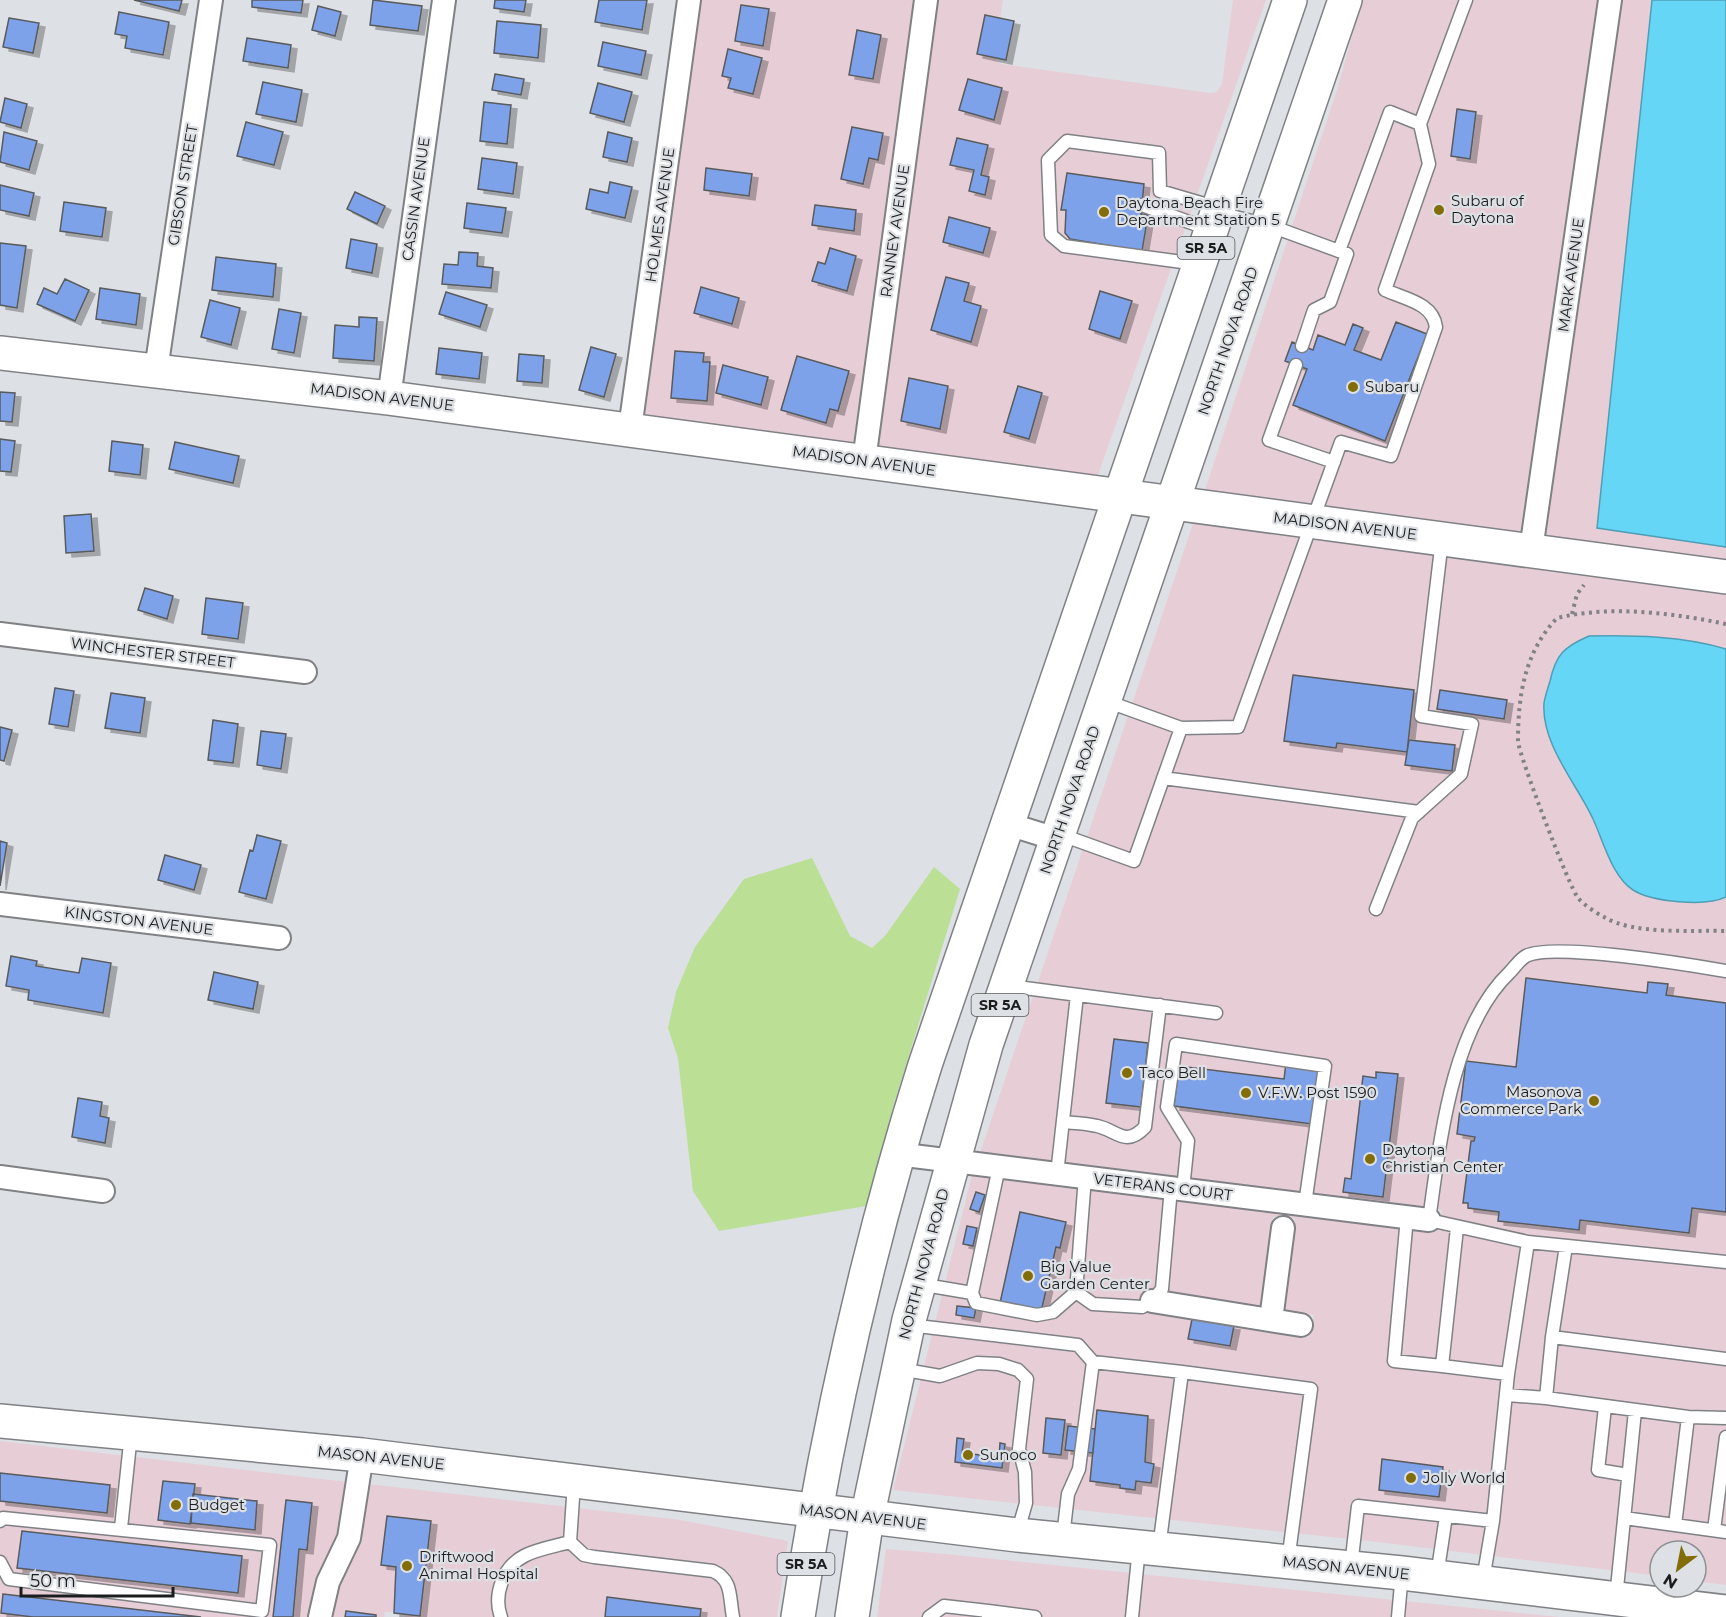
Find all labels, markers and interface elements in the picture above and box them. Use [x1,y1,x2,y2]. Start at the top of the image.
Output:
street label: GIBSON STREET [164,123,202,247]
street label: CASSIN AVENUE [397,136,434,262]
street label: HOLMES AVENUE [641,146,678,283]
street label: RANNEY AVENUE [876,163,913,299]
place label: Subaru of Daytona [1451,191,1525,227]
place label: Daytona Beach Fire Department Station 5 [1116,193,1280,229]
marker: Subaru of Daytona [1432,203,1446,217]
marker: Daytona Beach Fire Department Station 5 [1097,205,1111,219]
street label: MARK AVENUE [1553,217,1588,333]
road number: SR 5A [1178,237,1234,259]
street label: NORTH NOVA ROAD [1193,264,1262,418]
place label: Subaru [1365,377,1419,396]
street label: MADISON AVENUE [309,378,455,415]
marker: Subaru [1346,380,1360,394]
street label: MADISON AVENUE [791,441,937,480]
street label: MADISON AVENUE [1272,507,1418,544]
street label: WINCHESTER STREET [70,633,237,672]
street label: NORTH NOVA ROAD [1035,723,1104,877]
street label: KINGSTON AVENUE [64,902,215,939]
road number: SR 5A [972,994,1028,1016]
place label: Taco Bell [1139,1063,1206,1082]
marker: Taco Bell [1120,1066,1134,1080]
place label: Masonova Commerce Park [1460,1082,1582,1118]
place label: V.F.W. Post 1590 [1258,1083,1377,1102]
marker: V.F.W. Post 1590 [1239,1086,1253,1100]
marker: Masonova Commerce Park [1587,1094,1601,1108]
place label: Daytona Christian Center [1382,1140,1503,1176]
marker: Daytona Christian Center [1363,1152,1377,1166]
street label: VETERANS COURT [1093,1169,1234,1204]
street label: NORTH NOVA ROAD [894,1186,953,1342]
place label: Big Value Garden Center [1040,1257,1150,1293]
marker: Big Value Garden Center [1021,1269,1035,1283]
street label: MASON AVENUE [317,1441,446,1474]
place label: Sunoco [980,1445,1037,1464]
marker: Sunoco [961,1448,975,1462]
place label: Jolly World [1422,1468,1505,1487]
marker: Jolly World [1404,1471,1418,1485]
place label: Budget [188,1495,245,1514]
marker: Budget [169,1498,183,1512]
street label: MASON AVENUE [799,1499,928,1534]
north arrow [1648,1539,1708,1599]
place label: Driftwood Animal Hospital [419,1547,538,1583]
street label: MASON AVENUE [1282,1551,1411,1584]
road number: SR 5A [778,1553,834,1575]
marker: Driftwood Animal Hospital [400,1559,414,1573]
scale bar [21,1560,172,1598]
text: 50 m [30,1570,76,1592]
text: N [1660,1570,1681,1593]

